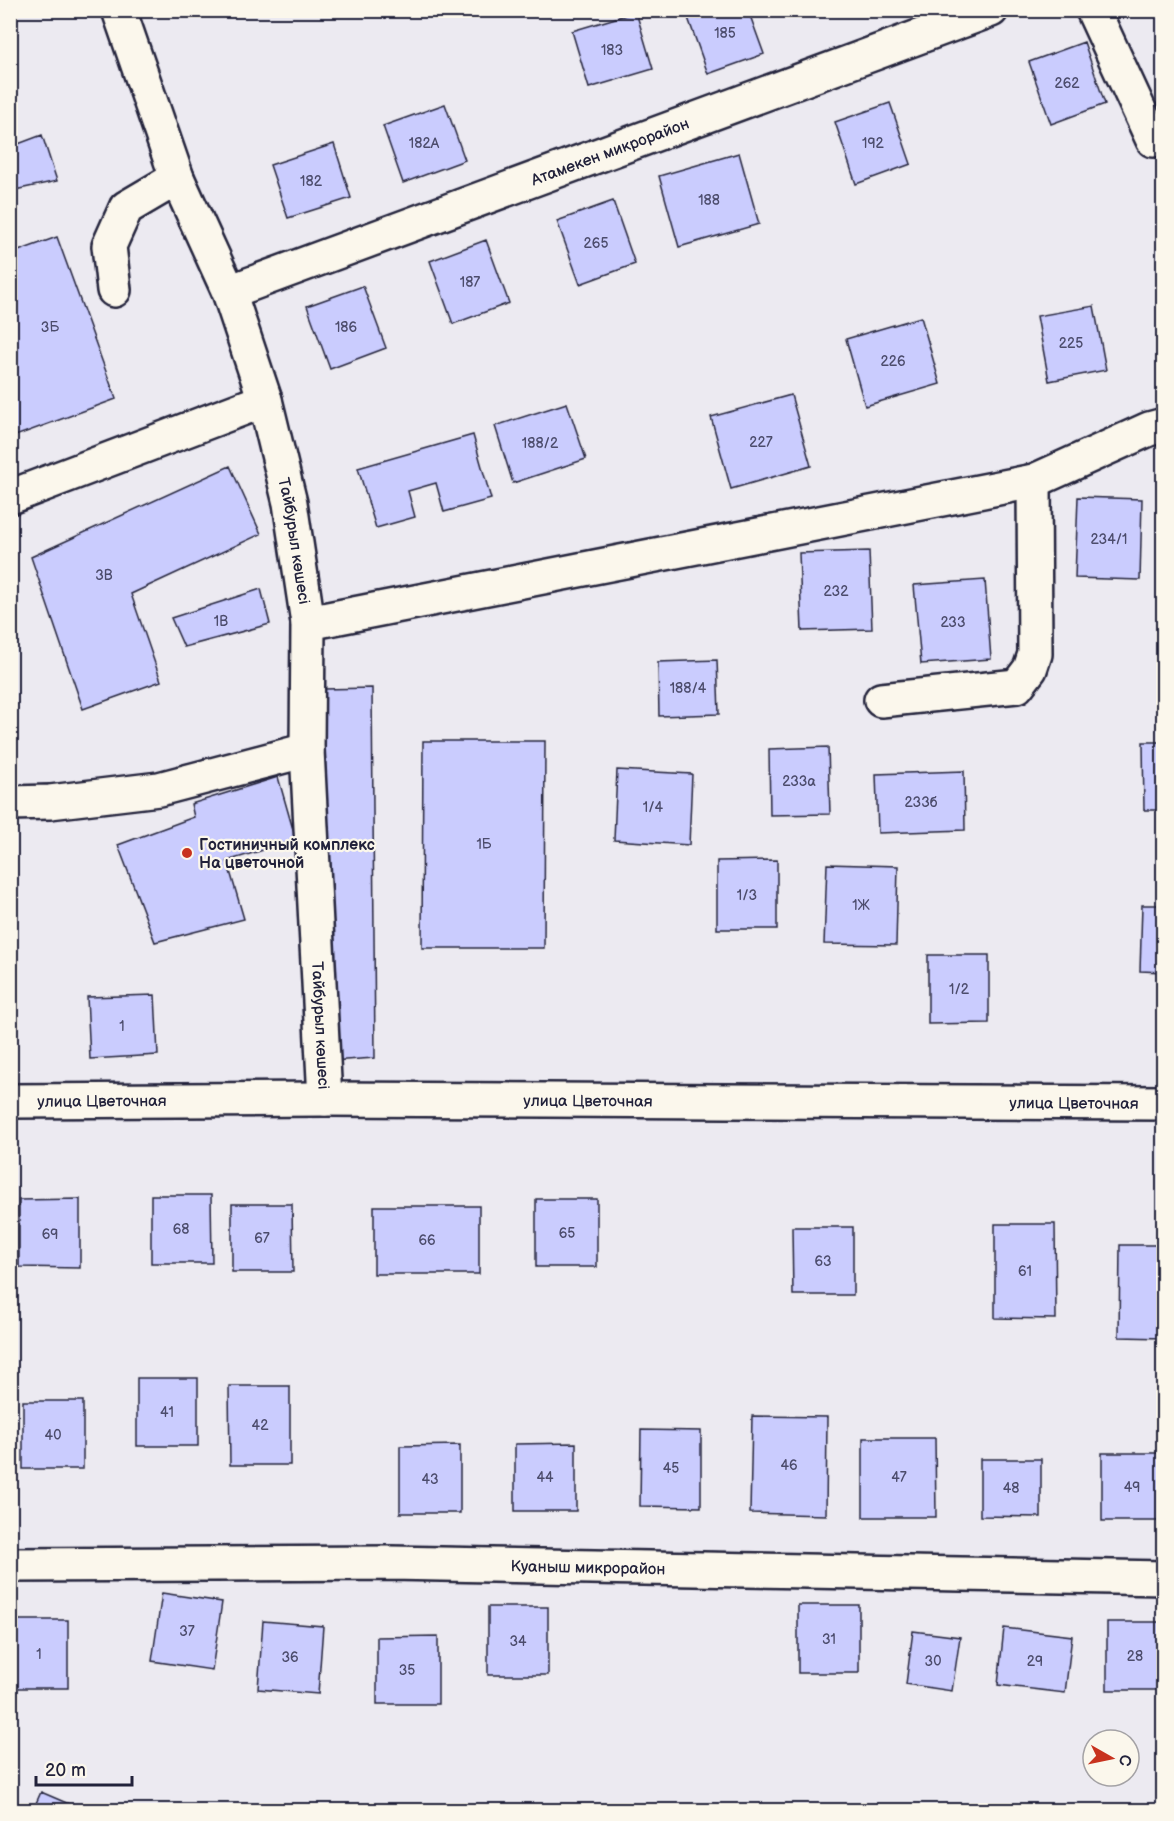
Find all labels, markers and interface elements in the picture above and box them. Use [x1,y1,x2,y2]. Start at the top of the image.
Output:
house number: 185 [714,25,736,42]
house number: 183 [601,42,623,59]
house number: 262 [1054,75,1080,92]
street label: Атамекен микрорайон [528,115,692,191]
house number: 182А [409,135,440,152]
house number: 192 [862,135,885,152]
house number: 182 [300,173,323,190]
house number: 188 [698,192,720,209]
house number: 265 [584,235,608,252]
house number: 187 [460,274,480,291]
house number: 3Б [41,319,59,336]
house number: 186 [335,319,358,336]
house number: 225 [1059,335,1083,352]
house number: 226 [880,353,906,370]
house number: 227 [749,434,773,451]
house number: 188/2 [522,435,559,452]
street label: Тайбурыл көшесі [273,476,313,606]
house number: 234/1 [1091,531,1127,548]
house number: 3В [95,567,113,584]
house number: 232 [824,583,849,600]
house number: 1В [214,613,228,630]
house number: 233 [940,614,966,631]
house number: 188/4 [670,680,707,697]
house number: 233а [782,773,816,790]
house number: 233б [905,794,938,811]
house number: 1/4 [643,799,664,816]
place label: Гостиничный комплекс На цветочной [199,836,375,873]
house number: 1Б [476,836,492,853]
marker: Гостиничный комплекс На цветочной [180,846,194,860]
house number: 1/3 [737,887,757,904]
house number: 1Ж [852,897,871,914]
street label: Тайбурыл көшесі [307,961,332,1090]
house number: 1/2 [949,981,970,998]
house number: 1 [119,1018,125,1035]
street label: улица Цветочная [37,1092,167,1112]
street label: улица Цветочная [523,1092,653,1112]
street label: улица Цветочная [1009,1094,1139,1114]
house number: 68 [173,1221,189,1238]
house number: 65 [559,1225,575,1242]
house number: 69 [42,1226,58,1243]
house number: 67 [254,1230,270,1247]
house number: 66 [418,1232,436,1249]
house number: 63 [814,1253,832,1270]
house number: 61 [1018,1263,1032,1280]
house number: 41 [160,1404,174,1421]
house number: 42 [252,1417,269,1434]
house number: 40 [45,1427,61,1444]
house number: 46 [780,1457,798,1474]
house number: 45 [663,1460,679,1477]
house number: 44 [536,1469,554,1486]
house number: 47 [891,1469,907,1486]
house number: 43 [421,1471,439,1488]
house number: 49 [1124,1479,1140,1496]
house number: 48 [1003,1480,1019,1497]
street label: Куаныш микрорайон [510,1557,666,1579]
house number: 37 [179,1623,195,1640]
house number: 31 [822,1631,836,1648]
house number: 34 [509,1633,527,1650]
house number: 1 [36,1646,42,1663]
house number: 28 [1127,1648,1143,1665]
house number: 36 [281,1649,299,1666]
house number: 30 [925,1653,941,1670]
house number: 29 [1027,1653,1043,1670]
house number: 35 [399,1662,415,1679]
north arrow [1081,1728,1141,1788]
scale bar [36,1749,132,1787]
text: С [1114,1753,1135,1767]
text: 20 m [45,1760,86,1781]

